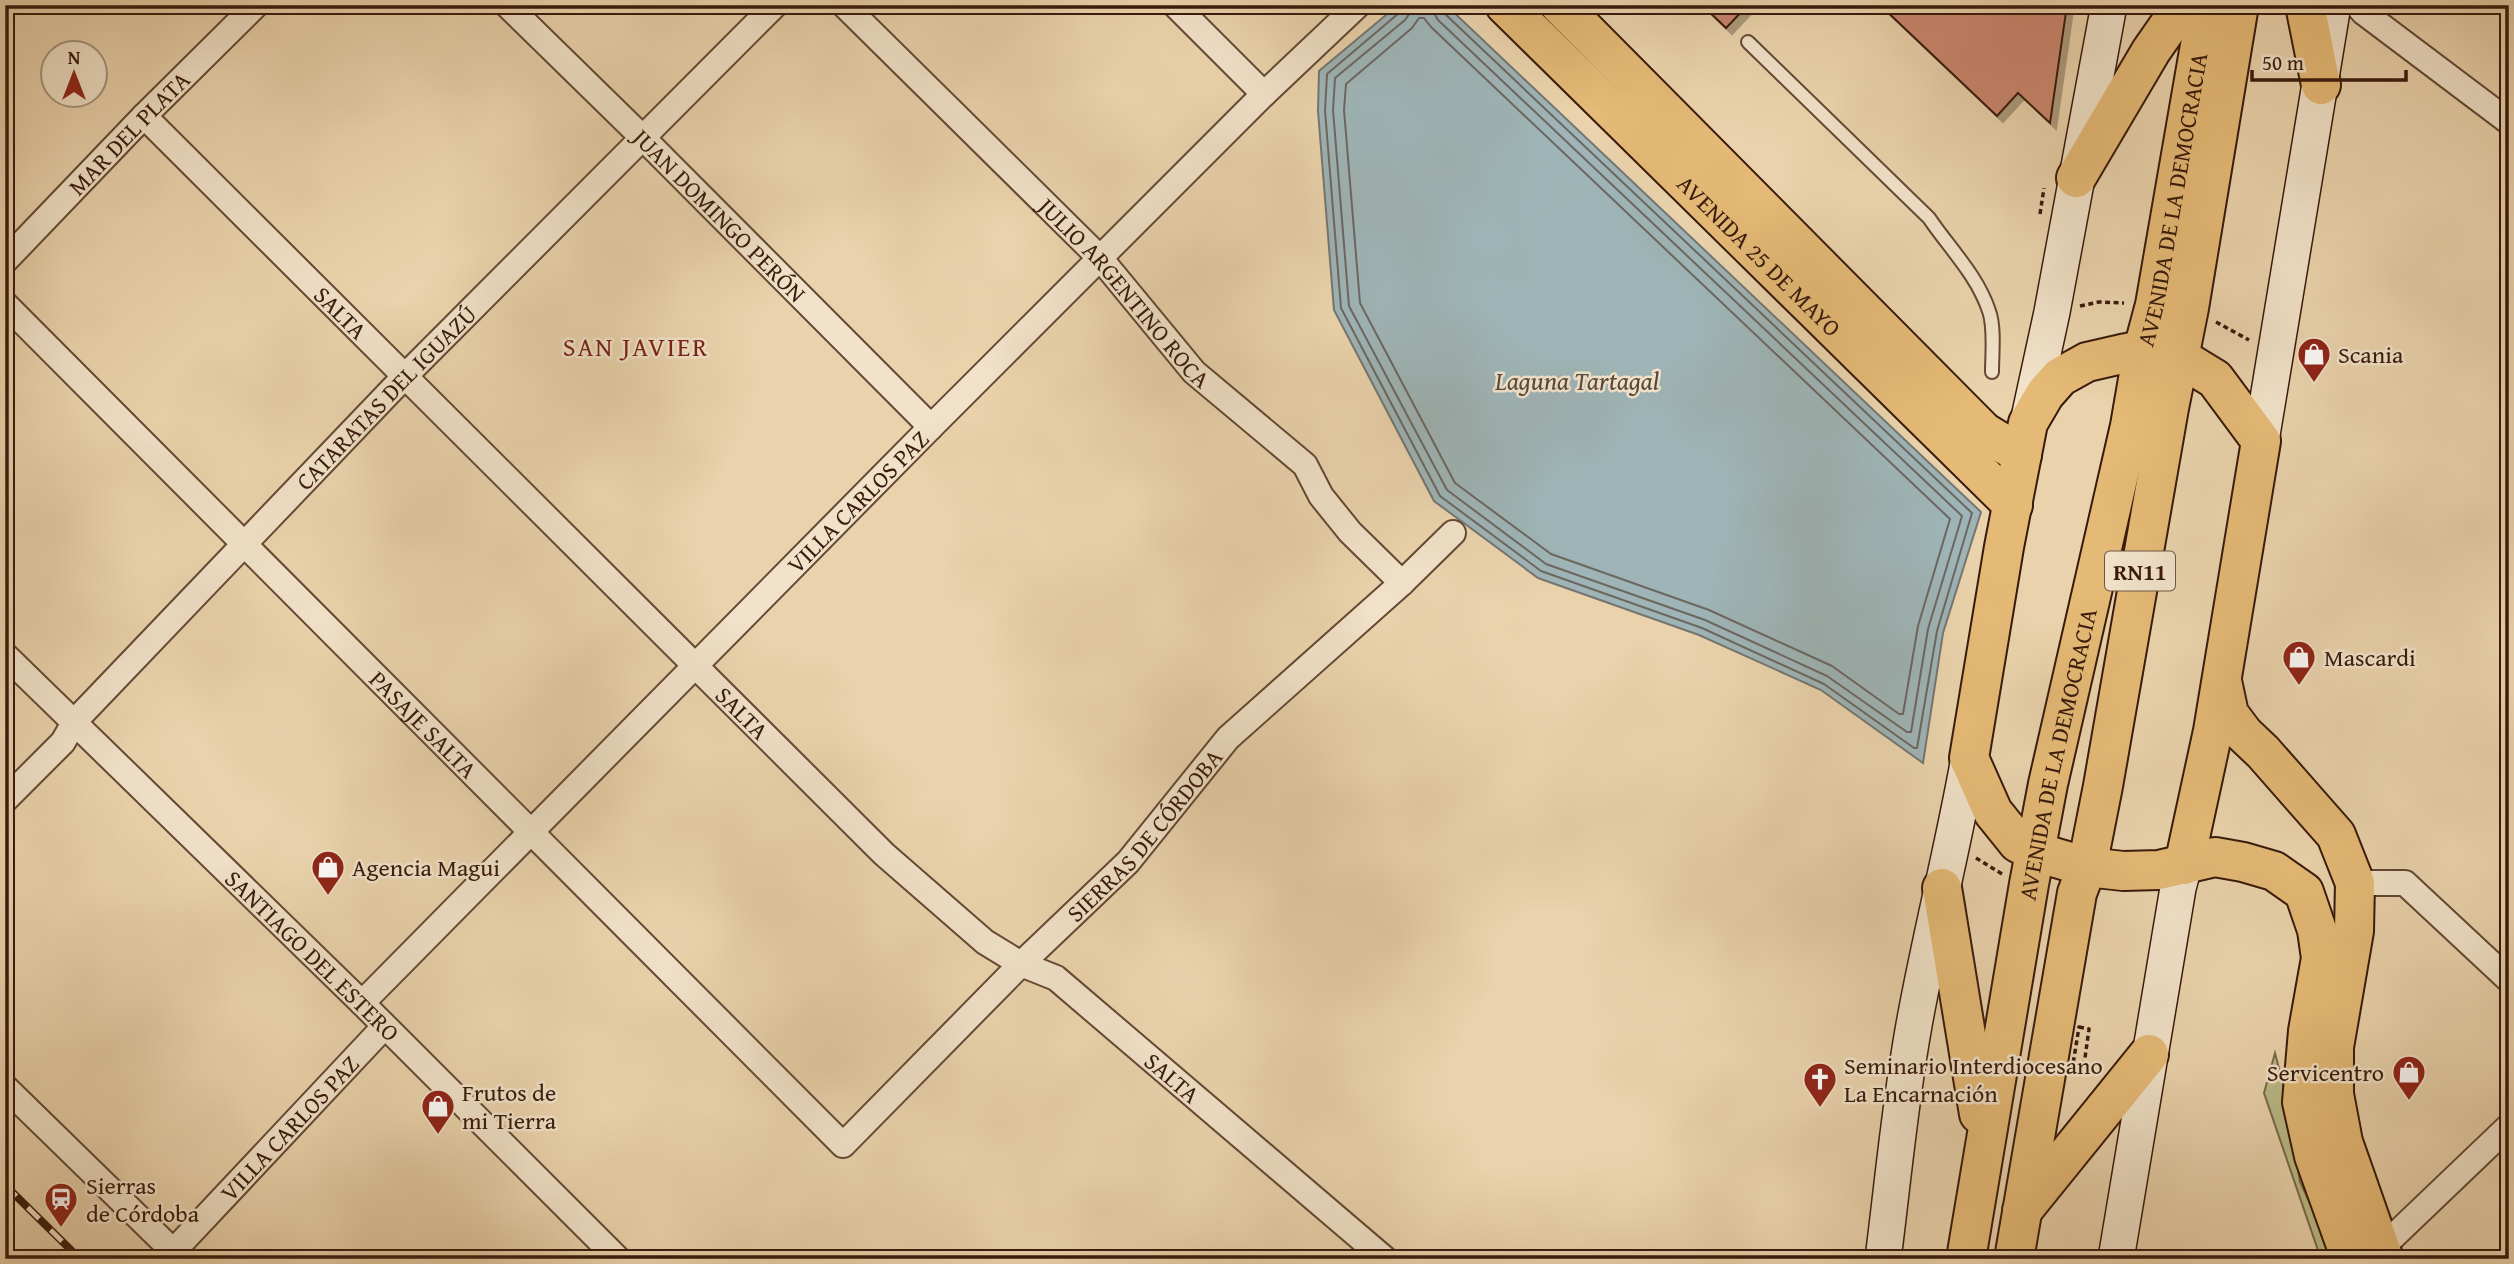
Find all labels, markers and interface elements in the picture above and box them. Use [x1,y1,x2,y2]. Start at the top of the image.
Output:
north arrow [38,38,108,108]
scale bar [2252,38,2406,82]
text: N [68,43,81,71]
text: 50 m [2262,47,2304,78]
street label: AVENIDA DE LA DEMOCRACIA [2127,49,2216,350]
street label: MAR DEL PLATA [60,62,198,203]
street label: JUAN DOMINGO PERÓN [623,118,815,310]
street label: AVENIDA 25 DE MAYO [1669,166,1849,344]
street label: JULIO ARGENTINO ROCA [1029,187,1218,396]
street label: SALTA [306,278,376,347]
street label: CATARATAS DEL IGUAZÚ [287,297,484,498]
district label: SAN JAVIER [563,327,709,366]
shop icon: Scania [2295,335,2333,384]
place label: Scania [2338,337,2404,372]
water label: Laguna Tartagal [1494,361,1659,400]
street label: VILLA CARLOS PAZ [779,422,936,581]
road number: RN11 [2105,552,2175,590]
street label: AVENIDA DE LA DEMOCRACIA [2009,604,2105,903]
shop icon: Mascardi [2280,638,2318,687]
place label: Mascardi [2324,640,2416,675]
street label: PASAJE SALTA [362,662,486,786]
street label: SALTA [708,678,777,748]
street label: SIERRAS DE CÓRDOBA [1058,740,1231,930]
shop icon: Agencia Magui [309,848,347,897]
place label: Agencia Magui [352,850,500,885]
street label: SANTIAGO DEL ESTERO [217,861,408,1049]
street label: SALTA [1137,1044,1208,1111]
street label: VILLA CARLOS PAZ [212,1047,367,1209]
place label: Seminario Interdiocesano La Encarnación [1844,1048,2103,1111]
shop icon: Servicentro [2390,1053,2428,1102]
place label: Servicentro [2267,1055,2384,1090]
church icon: Seminario Interdiocesano La Encarnación [1801,1060,1839,1109]
place label: Frutos de mi Tierra [462,1075,557,1138]
shop icon: Frutos de mi Tierra [419,1087,457,1136]
place label: Sierras de Córdoba [86,1168,200,1231]
station icon: Sierras de Córdoba [42,1180,80,1229]

